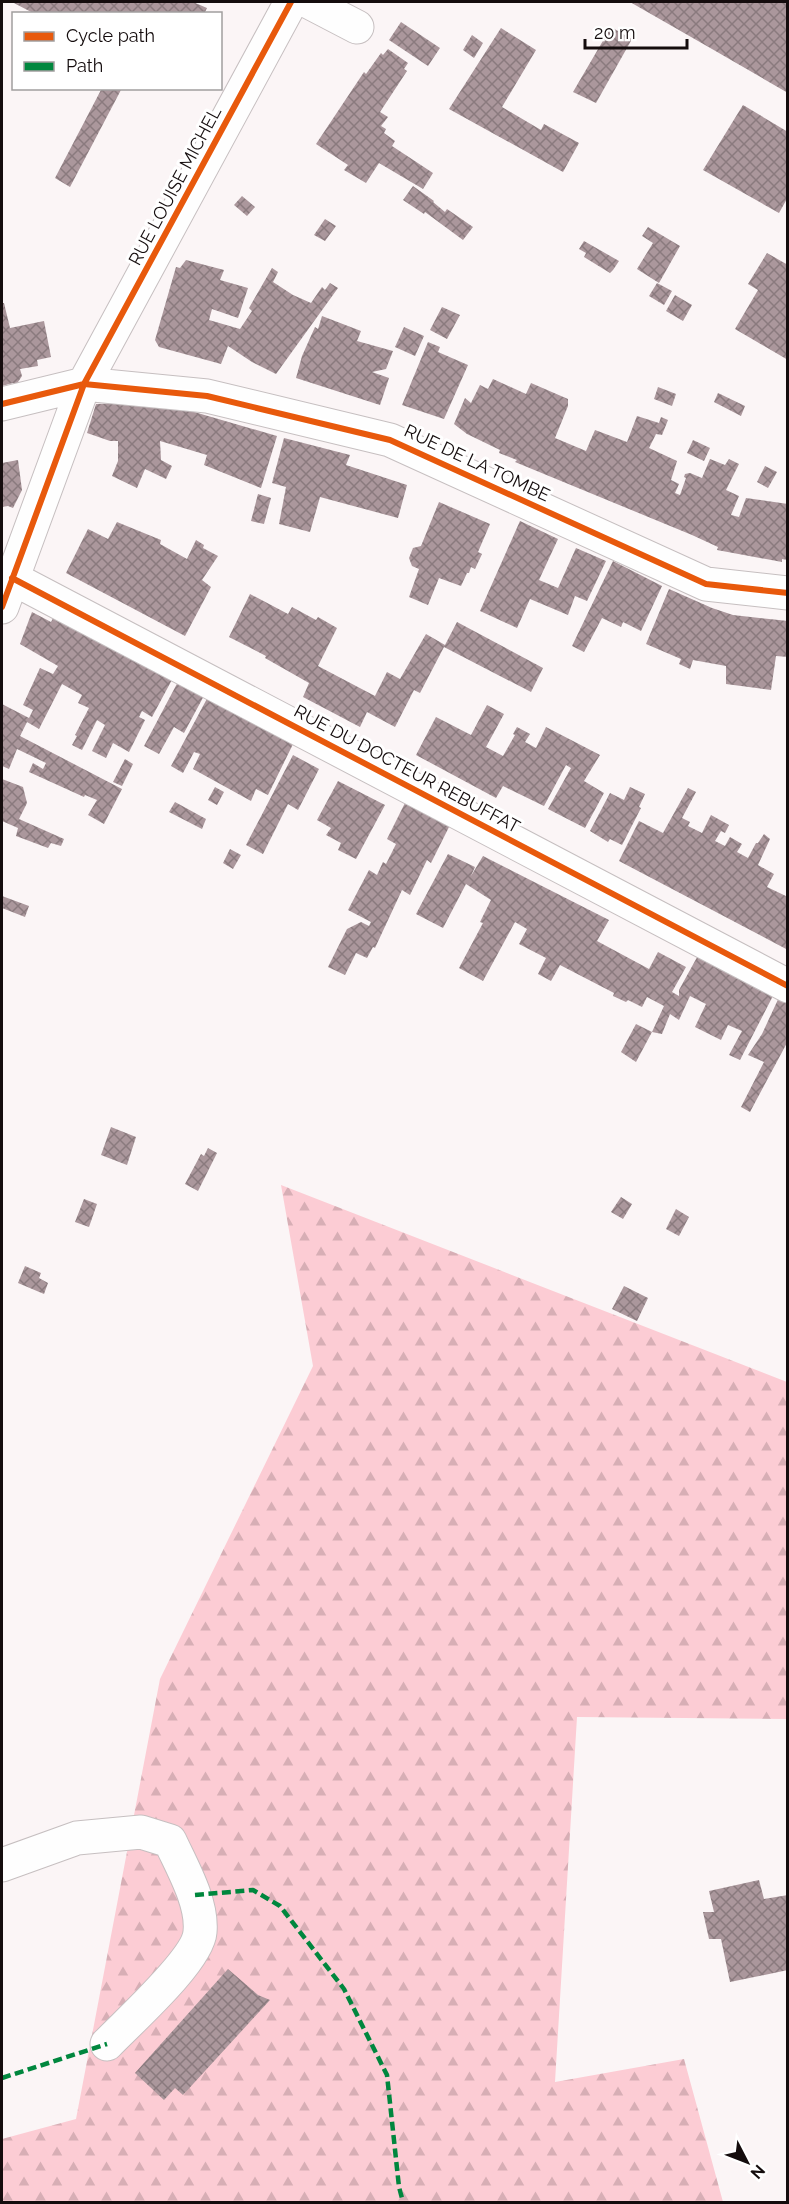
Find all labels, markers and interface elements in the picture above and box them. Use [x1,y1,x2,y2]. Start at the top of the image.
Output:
legend [12,12,222,90]
scale bar [585,12,687,50]
text: 20 m [594,22,636,43]
text: Cycle path [66,25,155,46]
text: Path [66,55,103,76]
street label: RUE LOUISE MICHEL [124,103,225,269]
street label: RUE DE LA TOMBE [401,420,553,506]
street label: RUE DU DOCTEUR REBUFFAT [291,700,524,837]
north arrow [717,2132,777,2192]
text: N [747,2161,769,2183]

